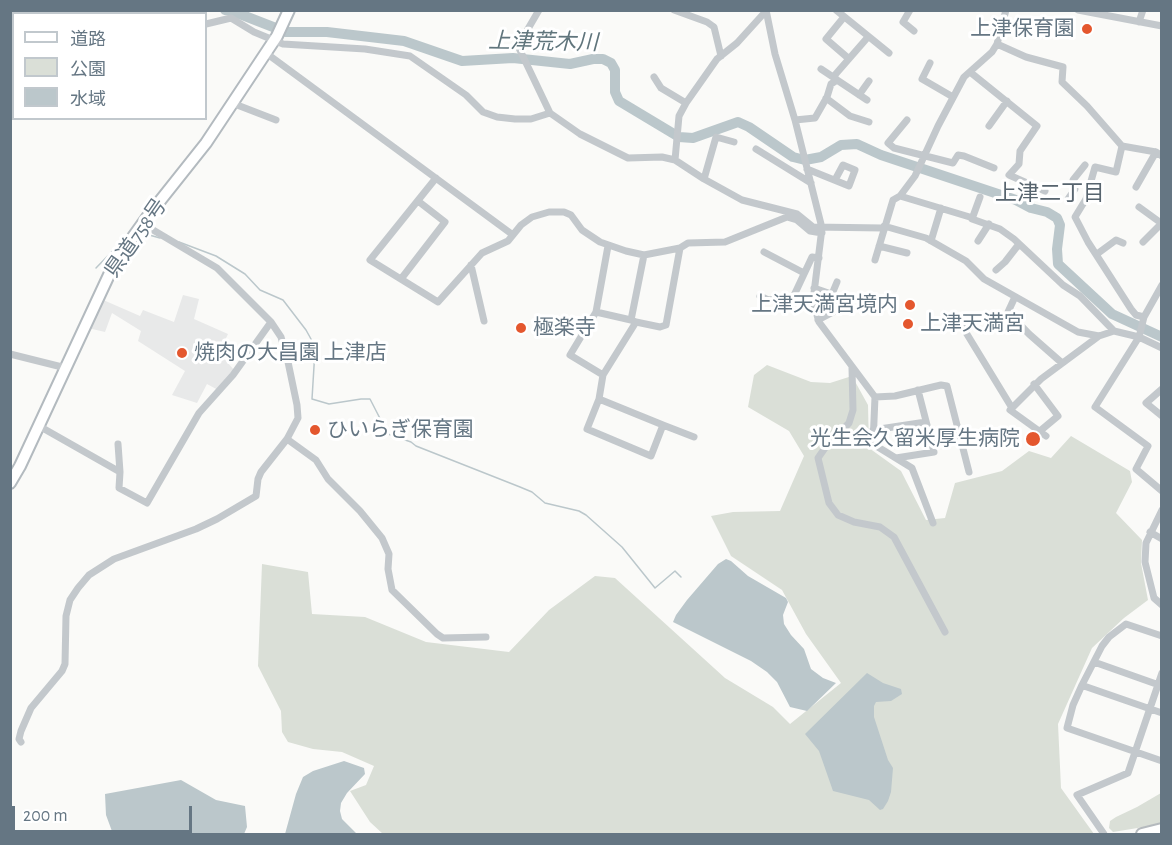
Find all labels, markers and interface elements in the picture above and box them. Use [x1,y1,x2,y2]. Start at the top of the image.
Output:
legend [12,12,207,120]
place label: 上津保育園 [970,16,1075,42]
marker: 上津保育園 [1080,22,1094,36]
water label: 上津荒木川 [488,28,598,56]
text: 道路 [70,31,106,49]
text: 公園 [70,61,106,79]
text: 水域 [70,91,106,109]
district label: 上津二丁目 [995,180,1105,206]
street label: 県道758号 [100,194,172,282]
place label: 上津天満宮境内 [751,292,898,318]
marker: 上津天満宮境内 [903,298,917,312]
place label: 上津天満宮 [920,311,1025,337]
place label: 極楽寺 [533,315,596,341]
marker: 上津天満宮 [901,317,915,331]
marker: 極楽寺 [514,321,528,335]
place label: 焼肉の大昌園 上津店 [194,340,386,366]
marker: 焼肉の大昌園 上津店 [175,346,189,360]
place label: ひいらぎ保育園 [327,417,474,443]
marker: ひいらぎ保育園 [308,423,322,437]
place label: 光生会久留米厚生病院 [810,426,1020,452]
marker: 光生会久留米厚生病院 [1024,430,1042,448]
scale bar [15,794,195,832]
text: 200 m [23,807,68,825]

